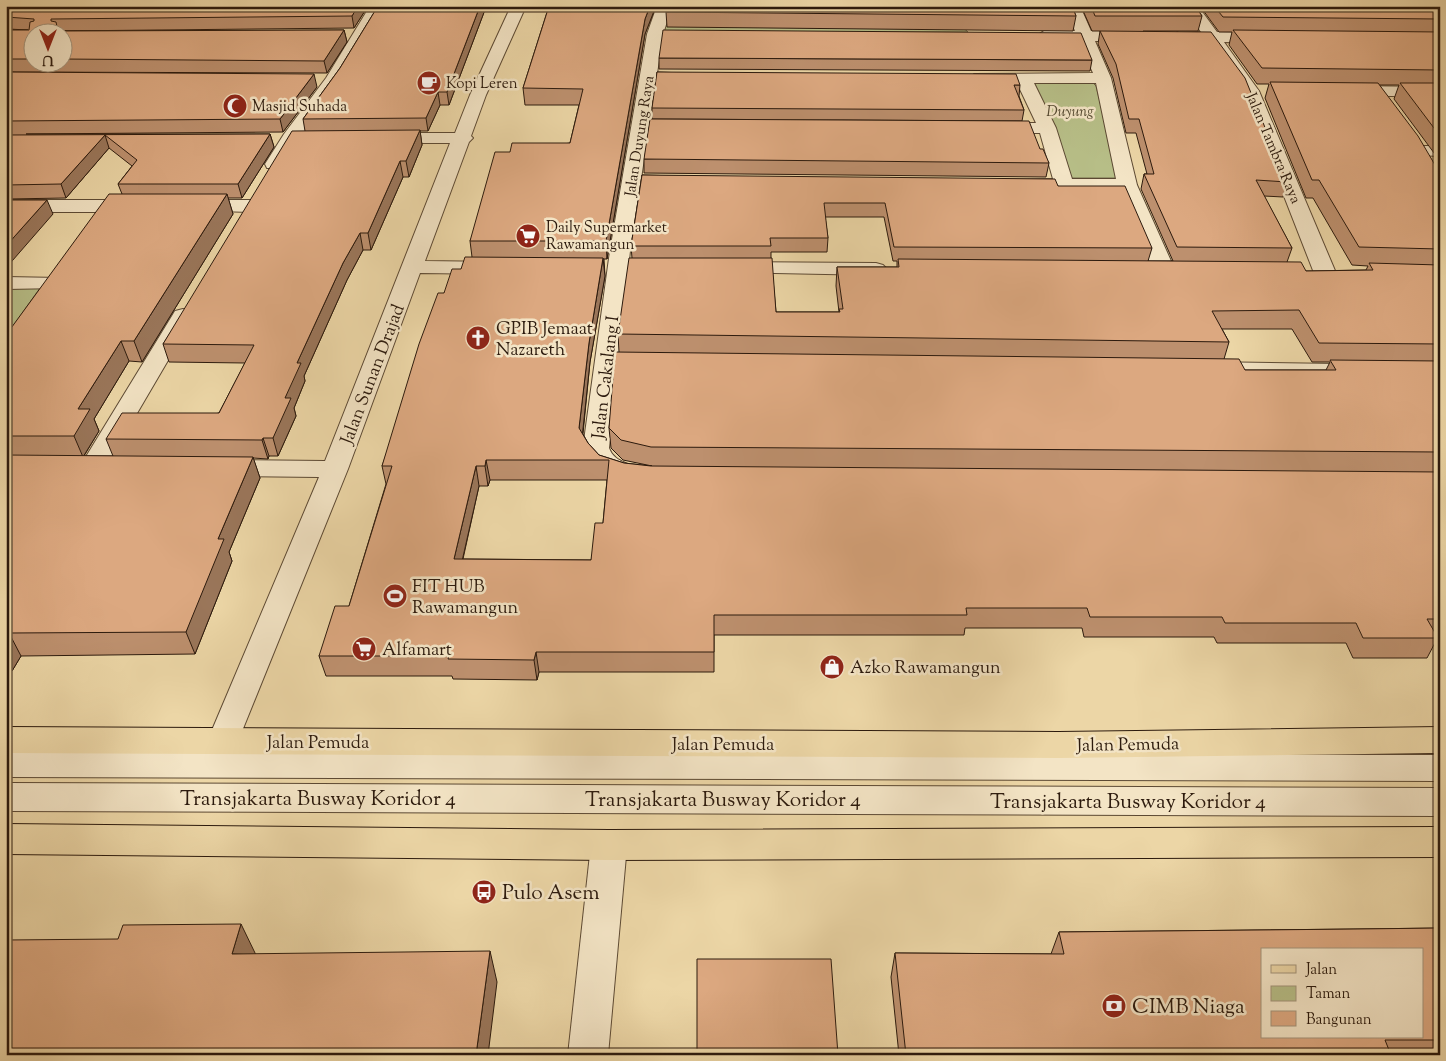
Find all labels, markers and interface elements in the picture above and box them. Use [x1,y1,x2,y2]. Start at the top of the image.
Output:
north arrow [22,22,72,72]
text: U [42,49,54,69]
cafe icon: Kopi Leren [416,70,442,96]
place label: Kopi Leren [446,74,518,95]
street label: Jalan Duyung Raya [620,74,660,199]
street label: Jalan Tambra Raya [1239,89,1305,207]
mosque icon: Masjid Suhada [222,93,248,119]
place label: Masjid Suhada [252,97,347,118]
park label: Duyung [1046,102,1094,123]
place label: Daily Supermarket Rawamangun [546,218,667,256]
supermarket icon: Daily Supermarket Rawamangun [515,223,541,249]
street label: Jalan Sunan Drajad [335,301,413,449]
street label: Jalan Cakalang I [586,314,627,441]
place label: GPIB Jemaat Nazareth [496,317,593,364]
church icon: GPIB Jemaat Nazareth [465,325,491,351]
place label: FIT HUB Rawamangun [412,575,519,622]
sports icon: FIT HUB Rawamangun [382,583,408,609]
supermarket icon: Alfamart [351,636,377,662]
place label: Alfamart [382,638,452,664]
shop icon: Azko Rawamangun [819,654,845,680]
place label: Azko Rawamangun [850,656,1001,682]
street label: Jalan Pemuda [266,731,369,757]
street label: Jalan Pemuda [1076,732,1180,760]
street label: Jalan Pemuda [671,733,774,759]
street label: Transjakarta Busway Koridor 4 [180,785,456,815]
street label: Transjakarta Busway Koridor 4 [585,786,861,816]
street label: Transjakarta Busway Koridor 4 [990,788,1266,818]
bus stop icon: Pulo Asem [471,879,497,905]
place label: Pulo Asem [502,879,600,909]
legend [1261,948,1424,1038]
text: Jalan [1305,960,1337,981]
text: Taman [1306,984,1350,1005]
bank icon: CIMB Niaga [1101,993,1127,1019]
place label: CIMB Niaga [1132,993,1245,1023]
text: Bangunan [1306,1010,1372,1031]

